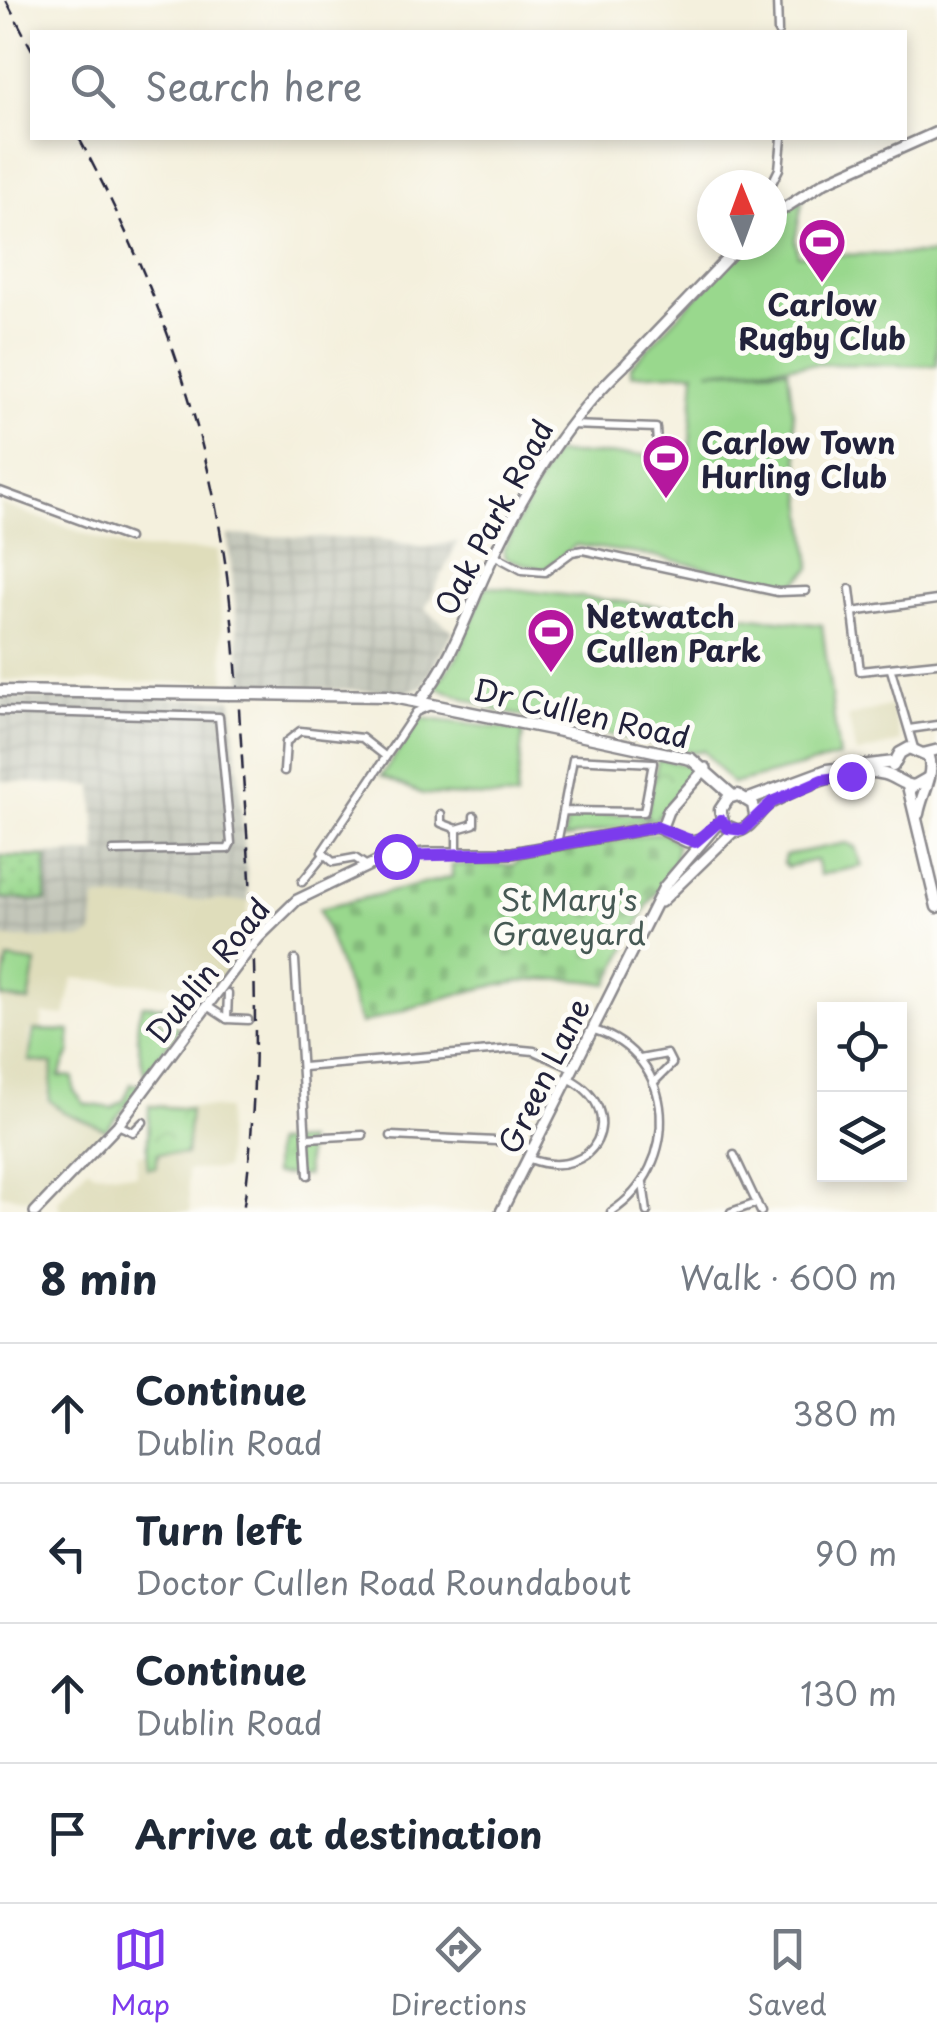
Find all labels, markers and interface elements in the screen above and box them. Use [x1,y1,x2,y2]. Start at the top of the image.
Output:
search box [30,30,907,140]
text: Search here [145,57,362,114]
icon: search [65,58,120,113]
north arrow [697,170,787,260]
sports icon: Carlow Rugby Club [796,216,848,284]
place label: Carlow Rugby Club [738,281,906,360]
street label: Oak Park Road [422,411,564,623]
place label: Carlow Town Hurling Club [701,419,896,498]
sports icon: Carlow Town Hurling Club [640,432,692,500]
place label: Netwatch Cullen Park [586,593,761,672]
sports icon: Netwatch Cullen Park [525,606,577,674]
street label: Dr Cullen Road [470,665,694,759]
route end [829,754,875,800]
route start [374,834,420,880]
park label: St Mary's Graveyard [492,876,646,955]
street label: Dublin Road [134,887,280,1053]
street label: Green Lane [486,989,600,1161]
map controls [817,1002,907,1182]
button: locate [817,1002,907,1092]
button: layers [817,1092,907,1182]
text: 8 min [40,1246,158,1309]
text: Walk · 600 m [680,1253,897,1301]
text: Continue [135,1361,306,1418]
icon: ahead [40,1386,95,1441]
text: 380 m [792,1389,897,1437]
text: Dublin Road [135,1418,323,1466]
text: Turn left [135,1501,303,1558]
icon: left [40,1526,95,1581]
text: 90 m [815,1529,897,1577]
text: Doctor Cullen Road Roundabout [135,1558,631,1606]
text: Continue [135,1641,306,1698]
icon: ahead [40,1666,95,1721]
text: 130 m [800,1669,897,1717]
text: Dublin Road [135,1698,323,1746]
text: Arrive at destination [135,1805,543,1862]
icon: arrive [40,1806,95,1861]
tab: Map [110,1922,170,2025]
tab: Directions [391,1922,527,2025]
tab: Saved [747,1922,827,2025]

